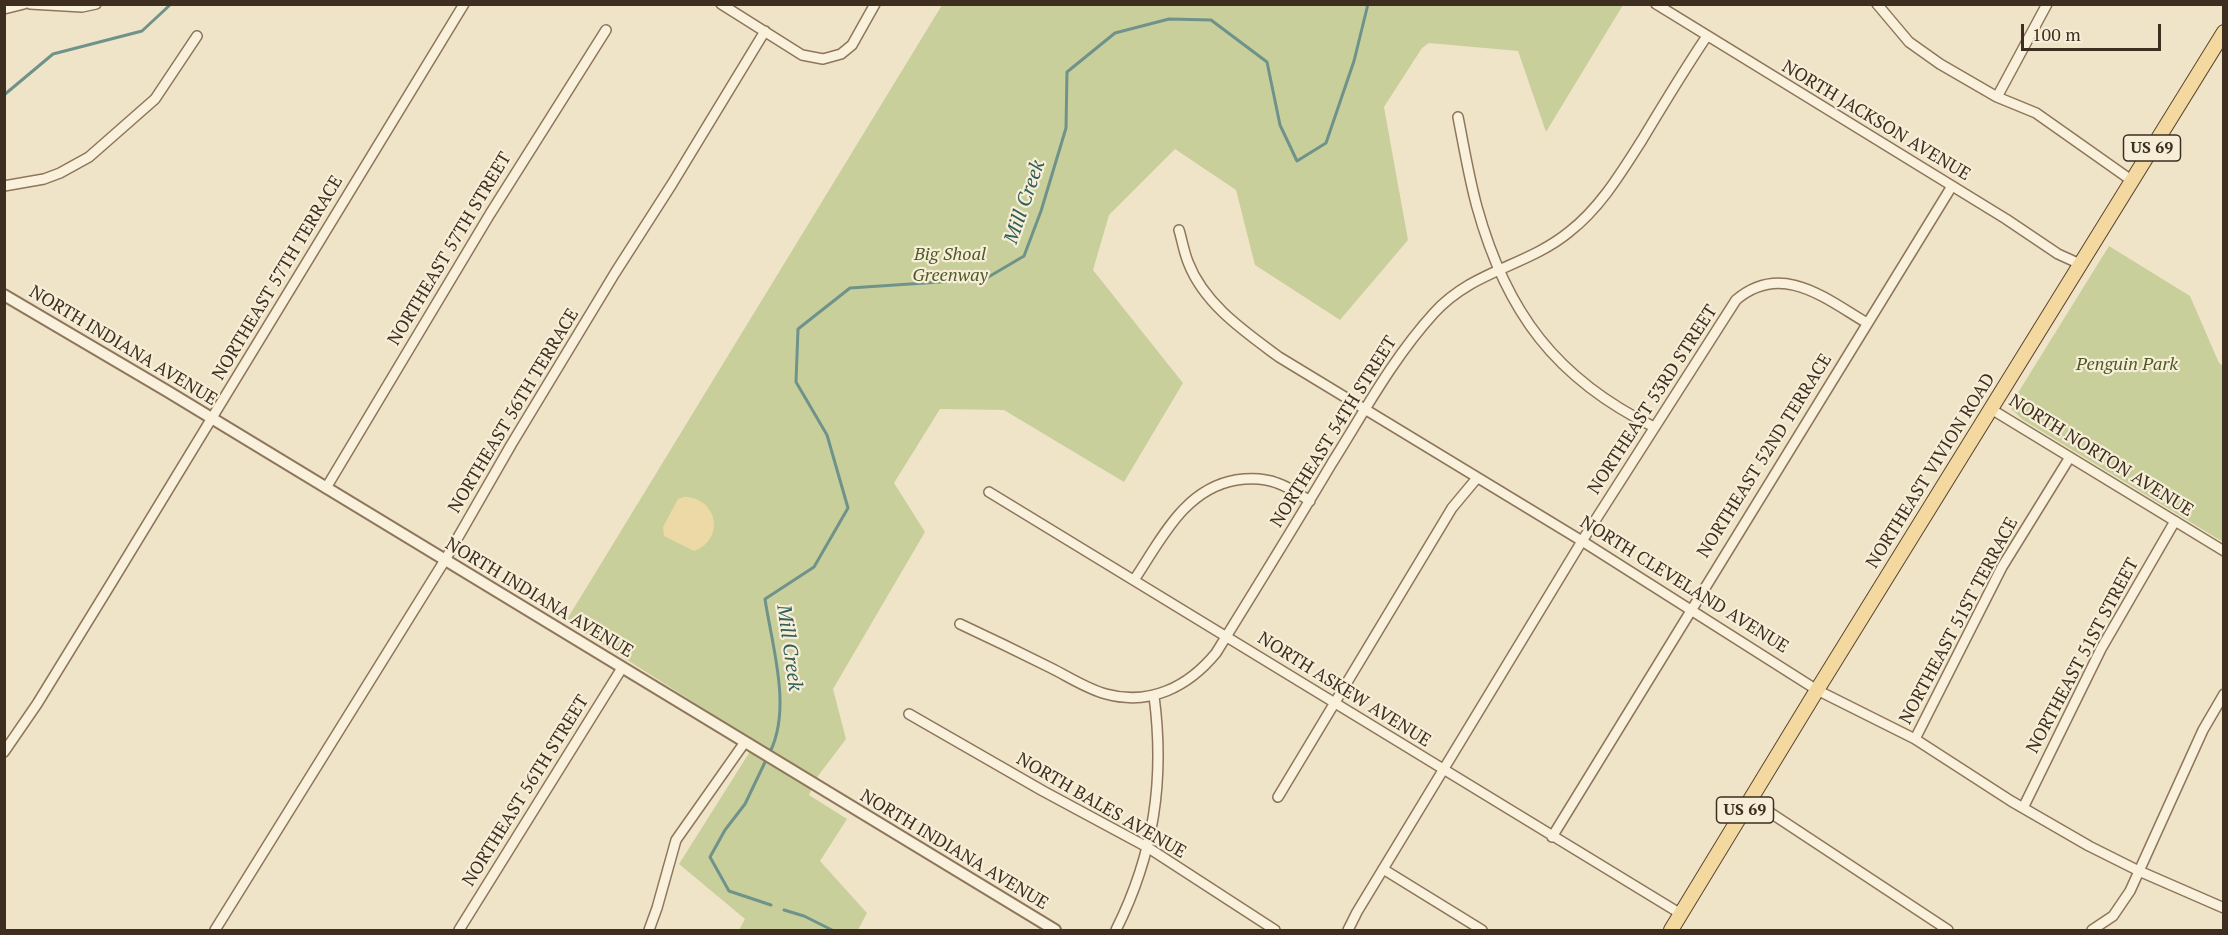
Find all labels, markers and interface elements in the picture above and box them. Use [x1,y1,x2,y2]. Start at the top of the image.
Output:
scale bar [2024,12,2164,50]
text: 100 m [2032,22,2081,46]
street label: NORTH JACKSON AVENUE [1778,56,1974,186]
road number: US 69 [2124,135,2180,161]
street label: NORTHEAST 57TH STREET [384,149,516,349]
water label: Mill Creek [1000,157,1050,247]
street label: NORTHEAST 57TH TERRACE [208,172,348,384]
park label: Big Shoal Greenway [912,244,988,286]
street label: NORTH INDIANA AVENUE [25,281,221,411]
street label: NORTHEAST 53RD STREET [1584,301,1722,499]
street label: NORTHEAST 56TH TERRACE [444,305,584,517]
street label: NORTHEAST 54TH STREET [1266,332,1402,532]
street label: NORTHEAST 52ND TERRACE [1693,350,1837,562]
park label: Penguin Park [2076,354,2178,376]
street label: NORTHEAST VIVION ROAD [1862,370,2000,572]
street label: NORTH NORTON AVENUE [2005,390,2197,522]
street label: NORTH CLEVELAND AVENUE [1576,512,1792,658]
street label: NORTHEAST 51ST TERRACE [1895,514,2023,728]
street label: NORTH INDIANA AVENUE [441,533,637,663]
street label: NORTHEAST 51ST STREET [2022,555,2144,757]
water label: Mill Creek [771,603,807,693]
street label: NORTH ASKEW AVENUE [1254,628,1434,752]
street label: NORTHEAST 56TH STREET [458,691,594,891]
street label: NORTH BALES AVENUE [1012,749,1190,863]
street label: NORTH INDIANA AVENUE [856,785,1052,915]
road number: US 69 [1716,797,1774,823]

